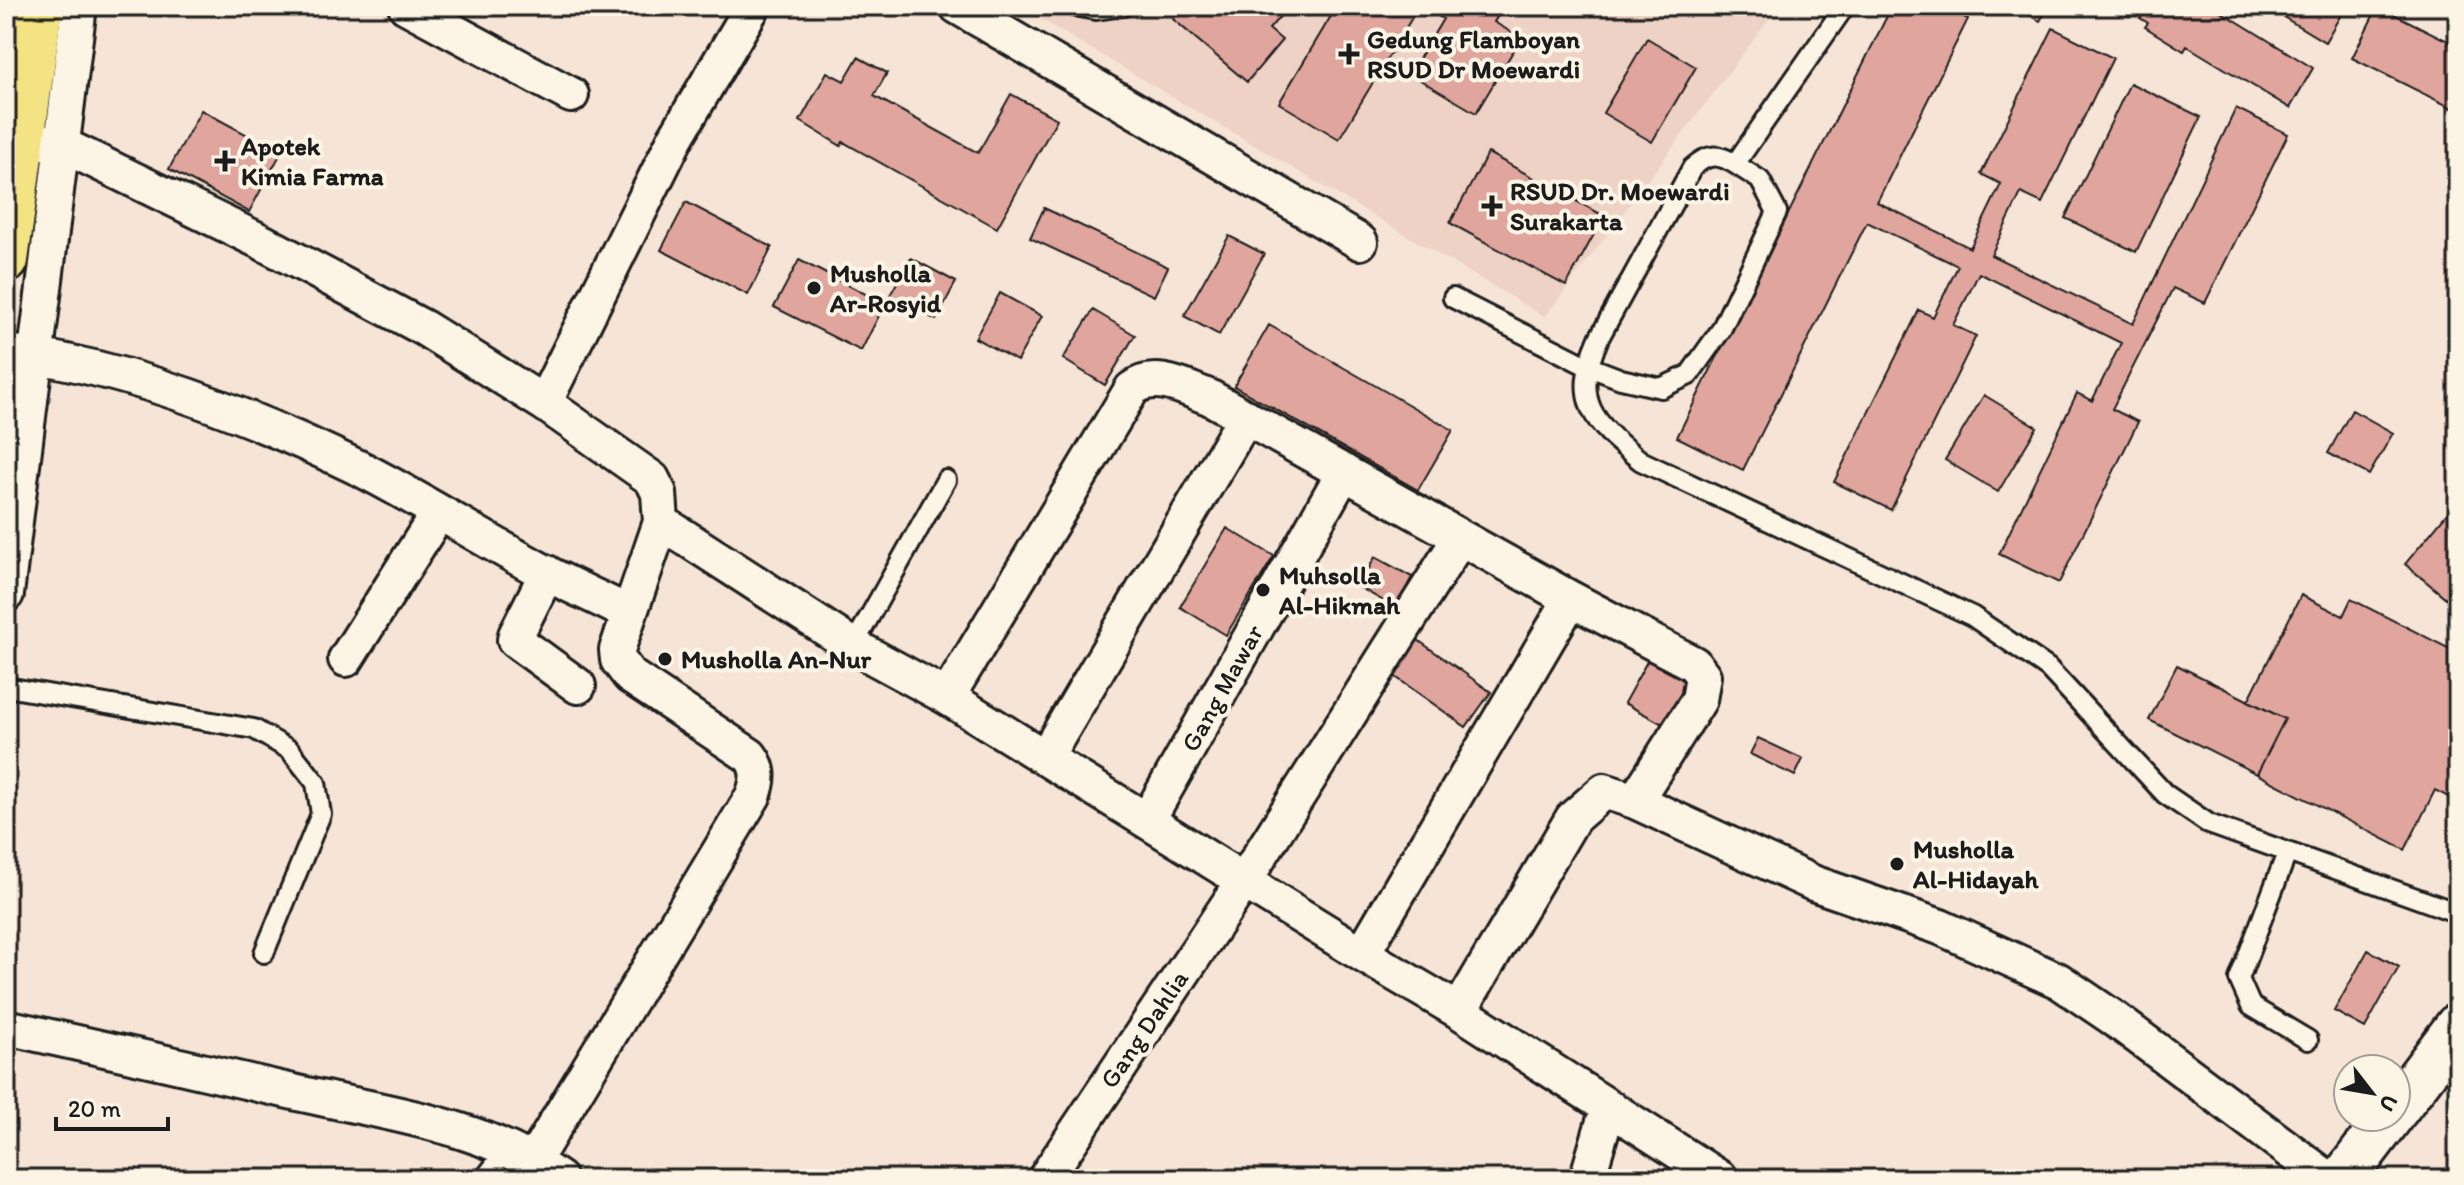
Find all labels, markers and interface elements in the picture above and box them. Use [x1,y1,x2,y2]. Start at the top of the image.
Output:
place label: Gedung Flamboyan RSUD Dr Moewardi [1367,23,1580,85]
marker: Gedung Flamboyan RSUD Dr Moewardi [1338,43,1360,65]
place label: Apotek Kimia Farma [240,130,384,192]
marker: Apotek Kimia Farma [216,152,234,170]
place label: RSUD Dr. Moewardi Surakarta [1510,175,1730,237]
marker: RSUD Dr. Moewardi Surakarta [1481,195,1503,217]
place label: Musholla Ar-Rosyid [829,257,942,319]
marker: Musholla Ar-Rosyid [805,279,823,297]
place label: Muhsolla Al-Hikmah [1278,559,1401,621]
marker: Muhsolla Al-Hikmah [1254,581,1272,599]
street label: Gang Mawar [1174,618,1270,757]
place label: Musholla An-Nur [681,643,872,675]
marker: Musholla An-Nur [656,650,674,668]
place label: Musholla Al-Hidayah [1912,833,2040,895]
marker: Musholla Al-Hidayah [1888,855,1906,873]
street label: Gang Dahlia [1093,963,1195,1094]
north arrow [2332,1053,2412,1133]
scale bar [56,1081,168,1131]
text: U [2373,1090,2404,1116]
text: 20 m [68,1094,121,1123]

